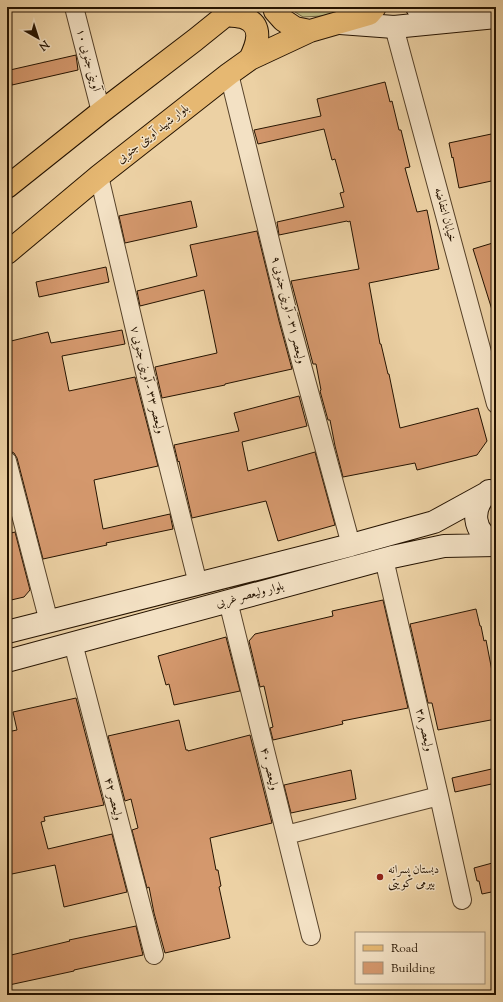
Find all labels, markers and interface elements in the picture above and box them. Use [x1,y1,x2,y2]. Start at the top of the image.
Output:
north arrow [18,18,58,58]
street label: آوینی جنوبی ۱۰ [71,27,105,95]
text: N [35,35,53,54]
street label: بلوار شهید آوینی جنوبی [113,100,193,168]
street label: خیابان انتفاضه [429,186,461,245]
street label: ولیعصر ۳۱ - آوینی جنوبی ۹ [266,254,310,366]
street label: ولیعصر ۳۳ - آوینی جنوبی ۷ [125,324,169,436]
street label: بلوار ولیعصر غربی [214,577,286,613]
street label: ولیعصر ۳۸ [410,707,438,753]
street label: ولیعصر ۴۰ [255,746,283,793]
street label: ولیعصر ۴۲ [99,776,127,823]
place label: دبستان پسرانه بیرمی کویتی [388,861,439,893]
marker: دبستان پسرانه بیرمی کویتی [375,872,385,882]
legend [355,932,485,984]
text: Road [391,940,418,958]
text: Building [391,960,435,978]

